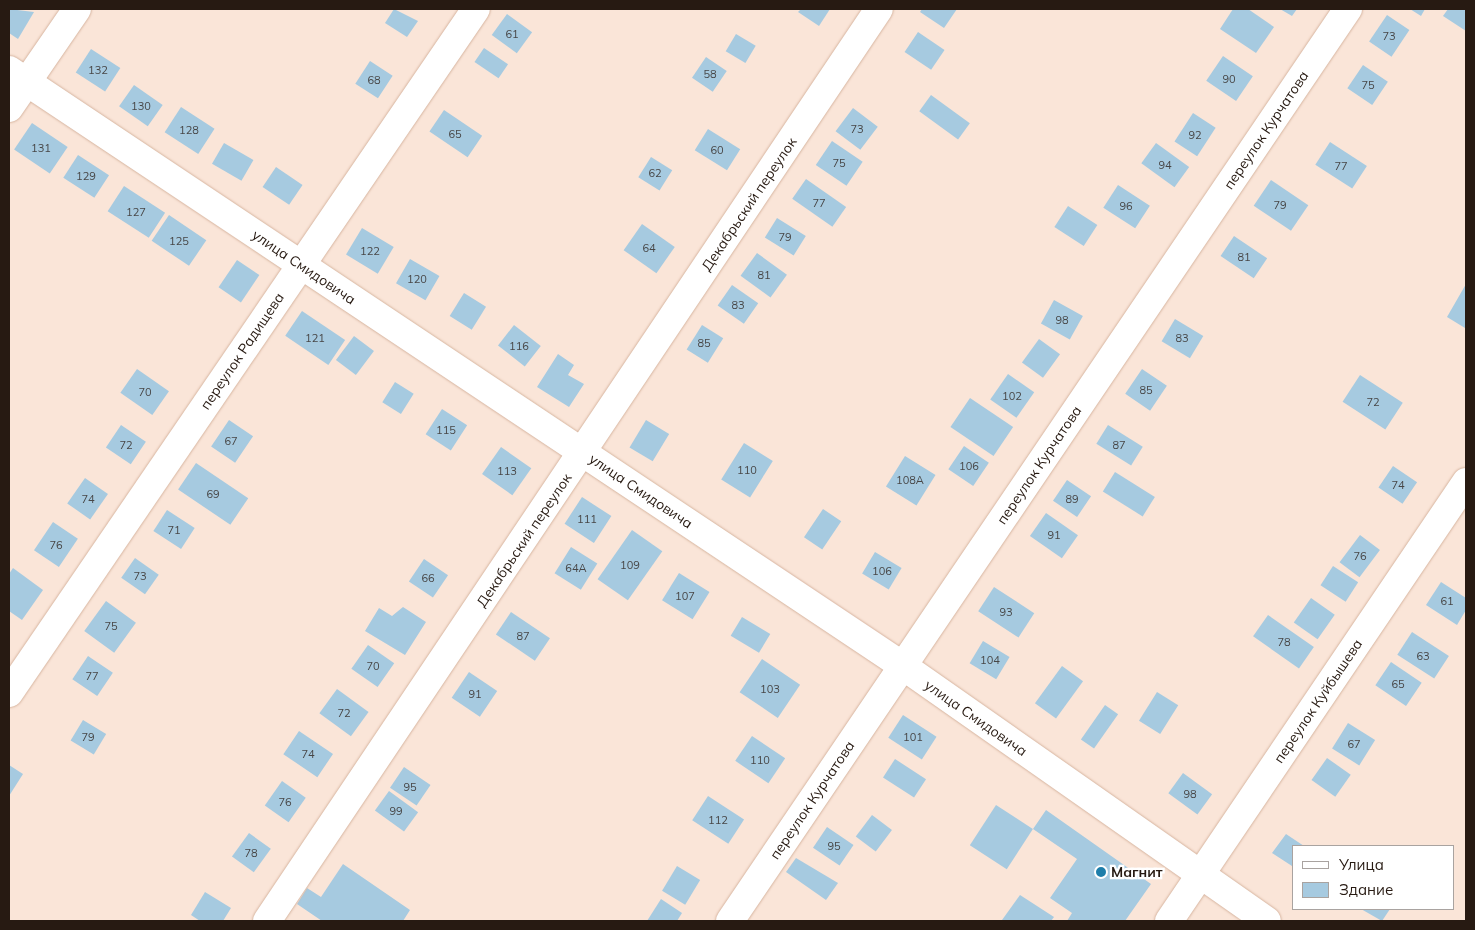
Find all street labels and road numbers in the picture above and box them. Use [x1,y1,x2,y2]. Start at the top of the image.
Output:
street label: переулок Курчатова [1220,68,1312,192]
street label: Декабрьский переулок [698,134,800,274]
street label: улица Смидовича [249,226,359,308]
street label: переулок Радищева [197,289,287,413]
street label: переулок Курчатова [993,403,1085,527]
street label: улица Смидовича [586,450,696,532]
street label: Декабрьский переулок [473,470,575,610]
street label: переулок Куйбышева [1270,636,1366,766]
street label: улица Смидовича [922,676,1030,760]
street label: переулок Курчатова [766,738,858,862]

